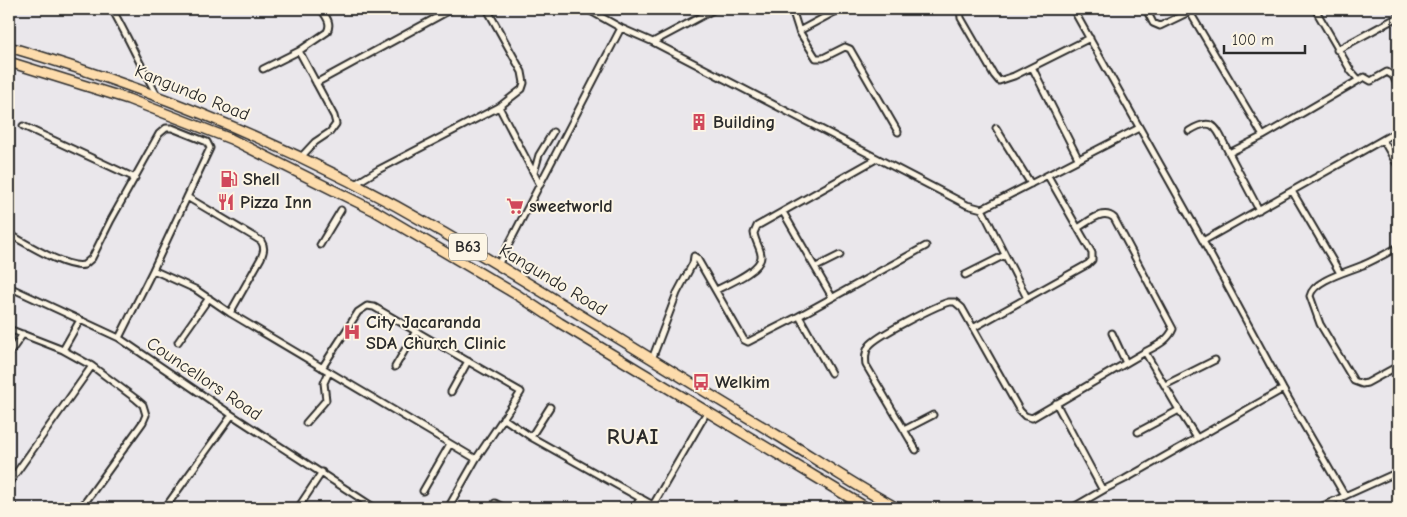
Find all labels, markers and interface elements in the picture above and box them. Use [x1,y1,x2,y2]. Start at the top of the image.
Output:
scale bar [1224,22,1306,54]
text: 100 m [1232,31,1274,49]
street label: Kangundo Road [132,60,252,126]
building icon: Building [689,112,709,132]
place label: Building [713,112,775,133]
fuel station icon: Shell [219,169,239,189]
place label: Shell [243,169,280,190]
restaurant icon: Pizza Inn [216,192,236,212]
place label: Pizza Inn [240,192,312,213]
supermarket icon: sweetworld [505,196,525,216]
place label: sweetworld [529,196,613,217]
road number: B63 [449,233,487,260]
street label: Kangundo Road [495,240,611,320]
place label: City Jacaranda SDA Church Clinic [366,312,507,354]
hospital icon: City Jacaranda SDA Church Clinic [342,322,362,342]
street label: Councellors Road [142,333,266,425]
bus stop icon: Welkim [691,372,711,392]
place label: Welkim [715,372,770,393]
district label: RUAI [607,424,659,450]

